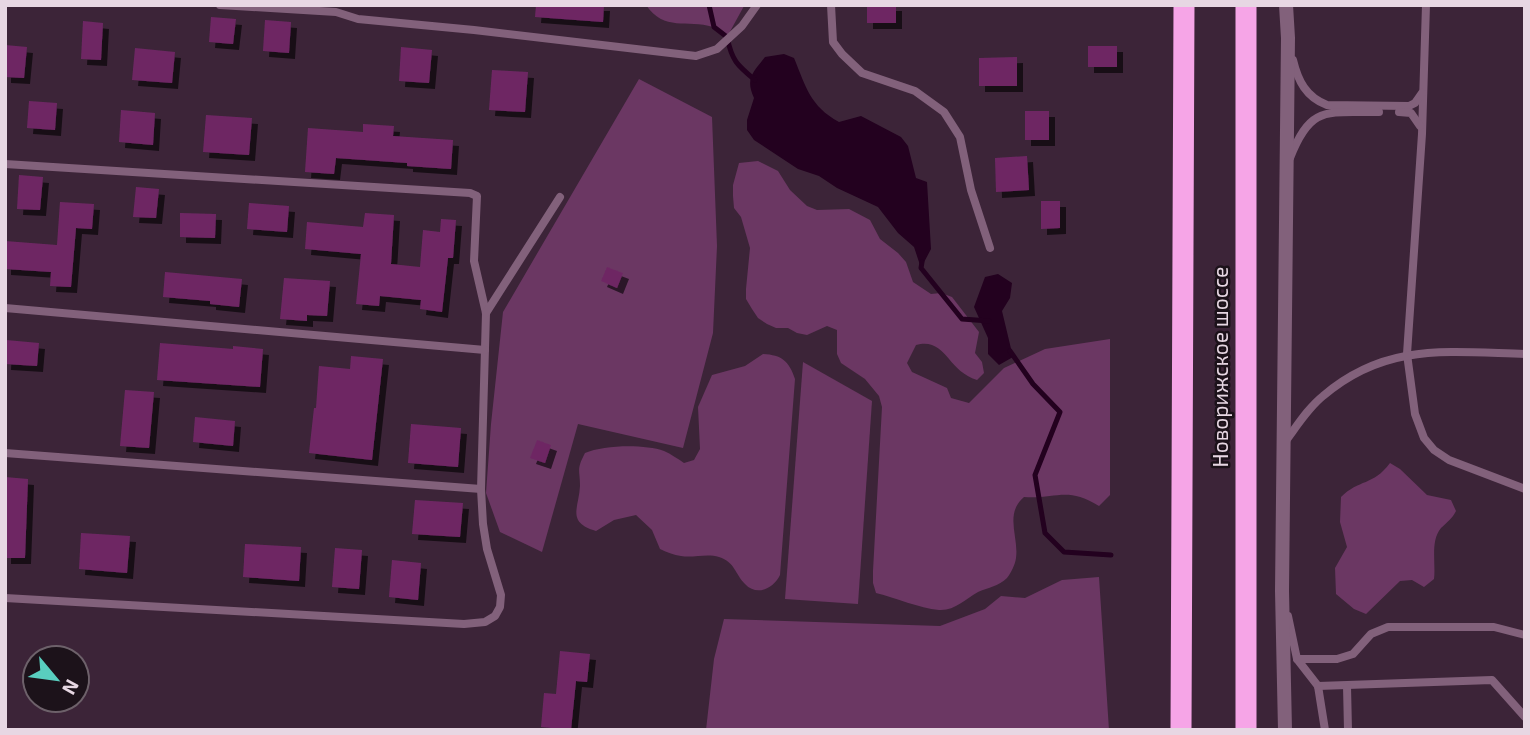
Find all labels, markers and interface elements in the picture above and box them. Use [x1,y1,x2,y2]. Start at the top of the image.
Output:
street label: Новорижское шоссе [1207,267,1232,467]
north arrow [21,644,91,714]
text: N [58,676,85,699]

